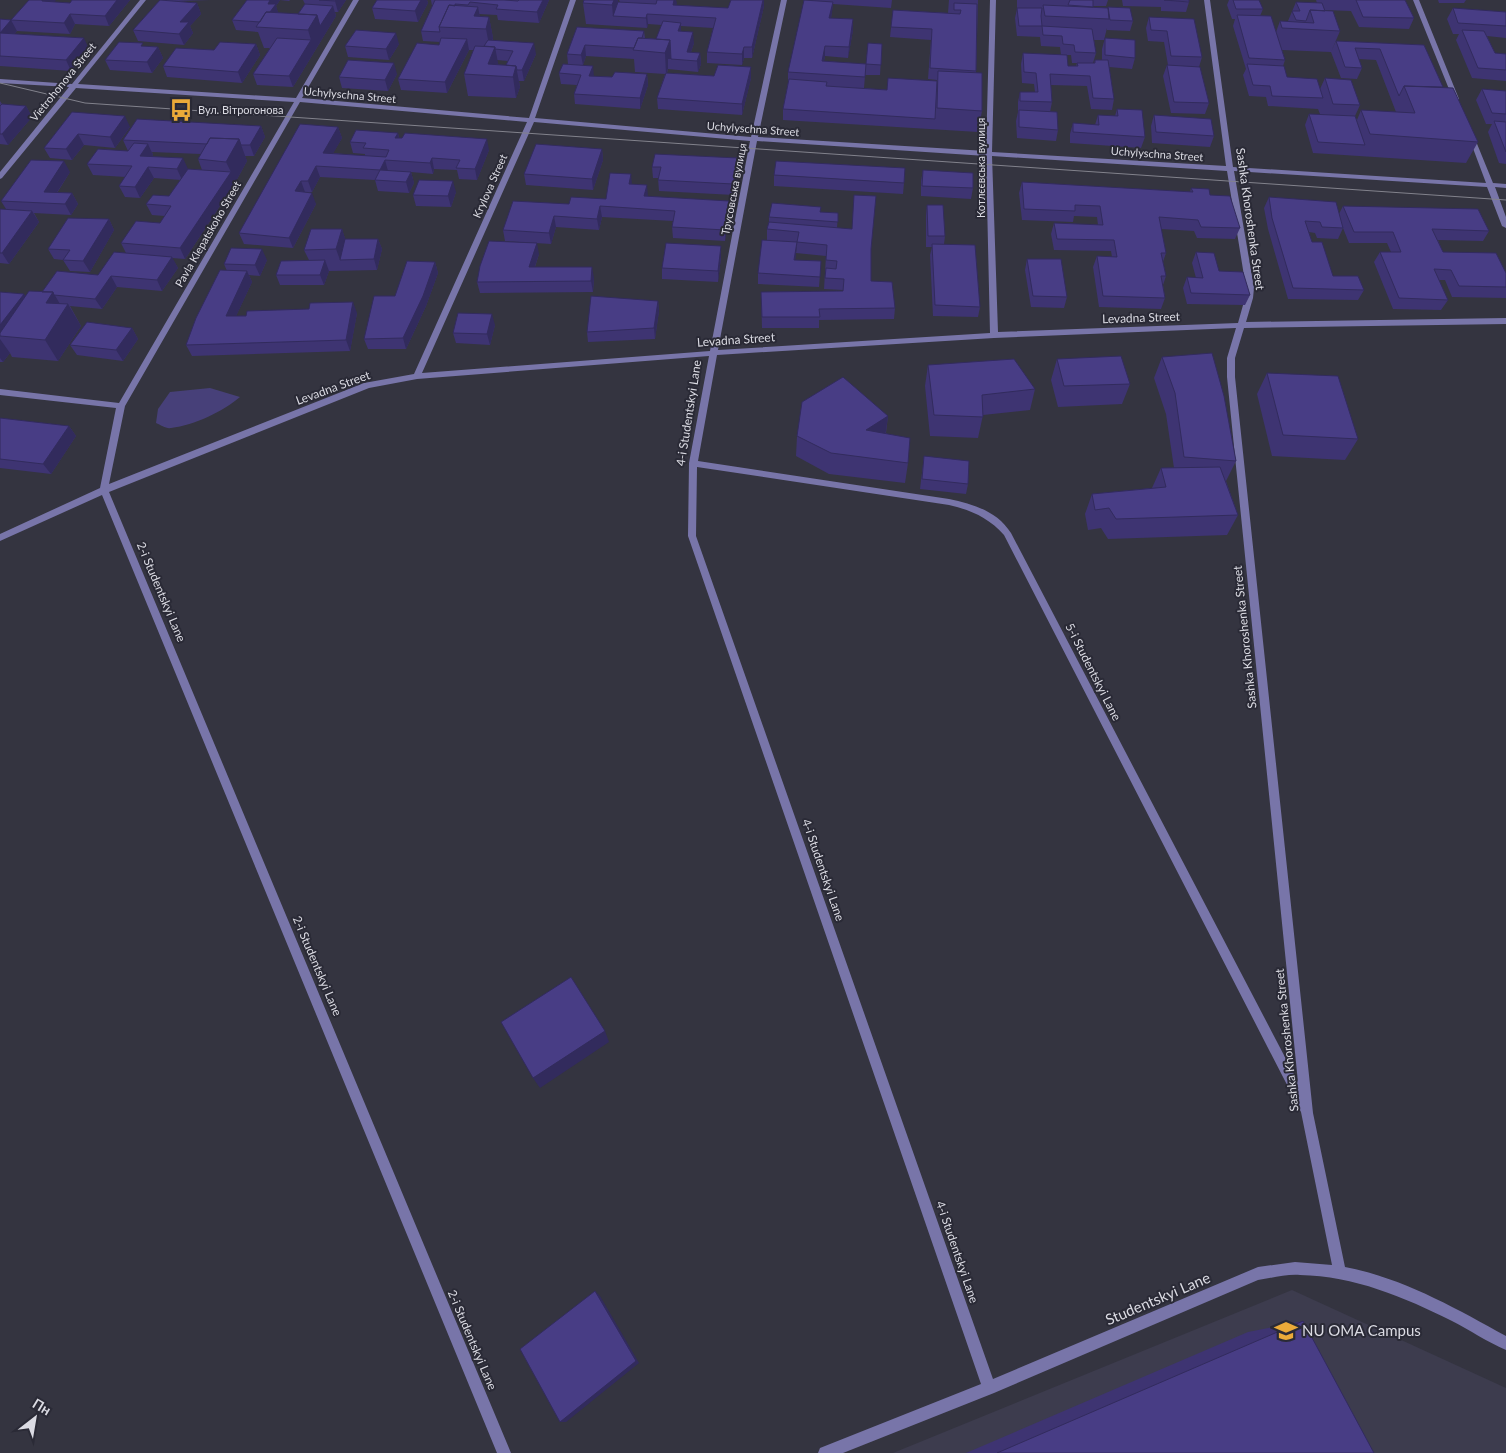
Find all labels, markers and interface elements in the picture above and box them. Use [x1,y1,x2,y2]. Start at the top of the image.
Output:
street label: Vietrohonova Street [27,40,98,124]
street label: Uchylyschna Street [303,84,397,105]
bus stop icon: Вул. Вітрогонова [168,97,194,123]
place label: Вул. Вітрогонова [198,103,283,116]
street label: Котлєєвська вулиця [974,118,987,218]
street label: Uchylyschna Street [706,119,800,138]
street label: Трусовська вулиця [718,142,749,236]
street label: Uchylyschna Street [1110,144,1204,163]
street label: Sashka Khoroshenka Street [1233,147,1268,292]
street label: Krylova Street [470,152,509,220]
street label: Pavla Klepatskoho Street [172,179,243,289]
street label: Levadna Street [1102,309,1181,326]
street label: Levadna Street [697,329,776,350]
street label: 4-i Studentskyi Lane [673,359,704,467]
street label: Levadna Street [294,367,373,408]
street label: 2-i Studentskyi Lane [134,540,189,644]
street label: Sashka Khoroshenka Street [1229,564,1259,709]
street label: 5-i Studentskyi Lane [1062,621,1124,723]
street label: 4-i Studentskyi Lane [799,817,848,923]
street label: 2-i Studentskyi Lane [290,914,345,1018]
street label: Sashka Khoroshenka Street [1271,967,1301,1112]
street label: 4-i Studentskyi Lane [933,1199,982,1305]
street label: Studentskyi Lane [1102,1268,1213,1328]
street label: 2-i Studentskyi Lane [445,1288,500,1392]
school or university icon: NU OMA Campus [1273,1318,1299,1344]
place label: NU OMA Campus [1302,1321,1421,1339]
north arrow [10,1393,60,1443]
text: Пн [30,1394,54,1418]

